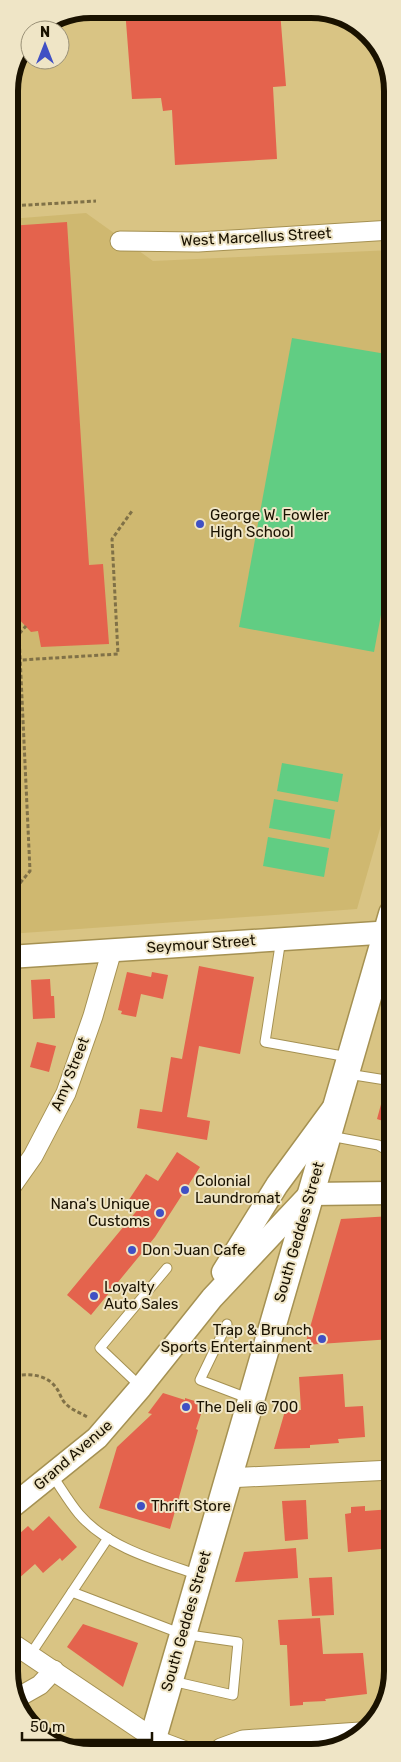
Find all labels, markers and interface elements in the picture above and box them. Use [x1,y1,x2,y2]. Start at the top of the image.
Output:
north arrow [20,20,70,70]
text: N [40,24,50,41]
street label: West Marcellus Street [180,224,332,250]
place label: George W. Fowler High School [210,506,330,541]
marker: George W. Fowler High School [194,518,206,530]
street label: Seymour Street [146,931,256,957]
street label: Amy Street [47,1034,93,1114]
street label: South Geddes Street [270,1160,328,1304]
place label: Colonial Laundromat [195,1172,280,1207]
marker: Colonial Laundromat [179,1184,191,1196]
place label: Nana's Unique Customs [50,1195,150,1230]
marker: Nana's Unique Customs [154,1207,166,1219]
place label: Don Juan Cafe [142,1241,245,1259]
marker: Don Juan Cafe [126,1244,138,1256]
place label: Loyalty Auto Sales [104,1278,179,1313]
marker: Loyalty Auto Sales [88,1290,100,1302]
place label: Trap & Brunch Sports Entertainment [161,1321,312,1356]
marker: Trap & Brunch Sports Entertainment [316,1333,328,1345]
place label: The Deli @ 700 [196,1398,298,1416]
marker: The Deli @ 700 [180,1401,192,1413]
street label: Grand Avenue [30,1416,116,1494]
place label: Thrift Store [151,1497,231,1515]
marker: Thrift Store [135,1500,147,1512]
street label: South Geddes Street [157,1549,215,1693]
scale bar [22,1710,152,1742]
text: 50 m [30,1718,65,1736]

